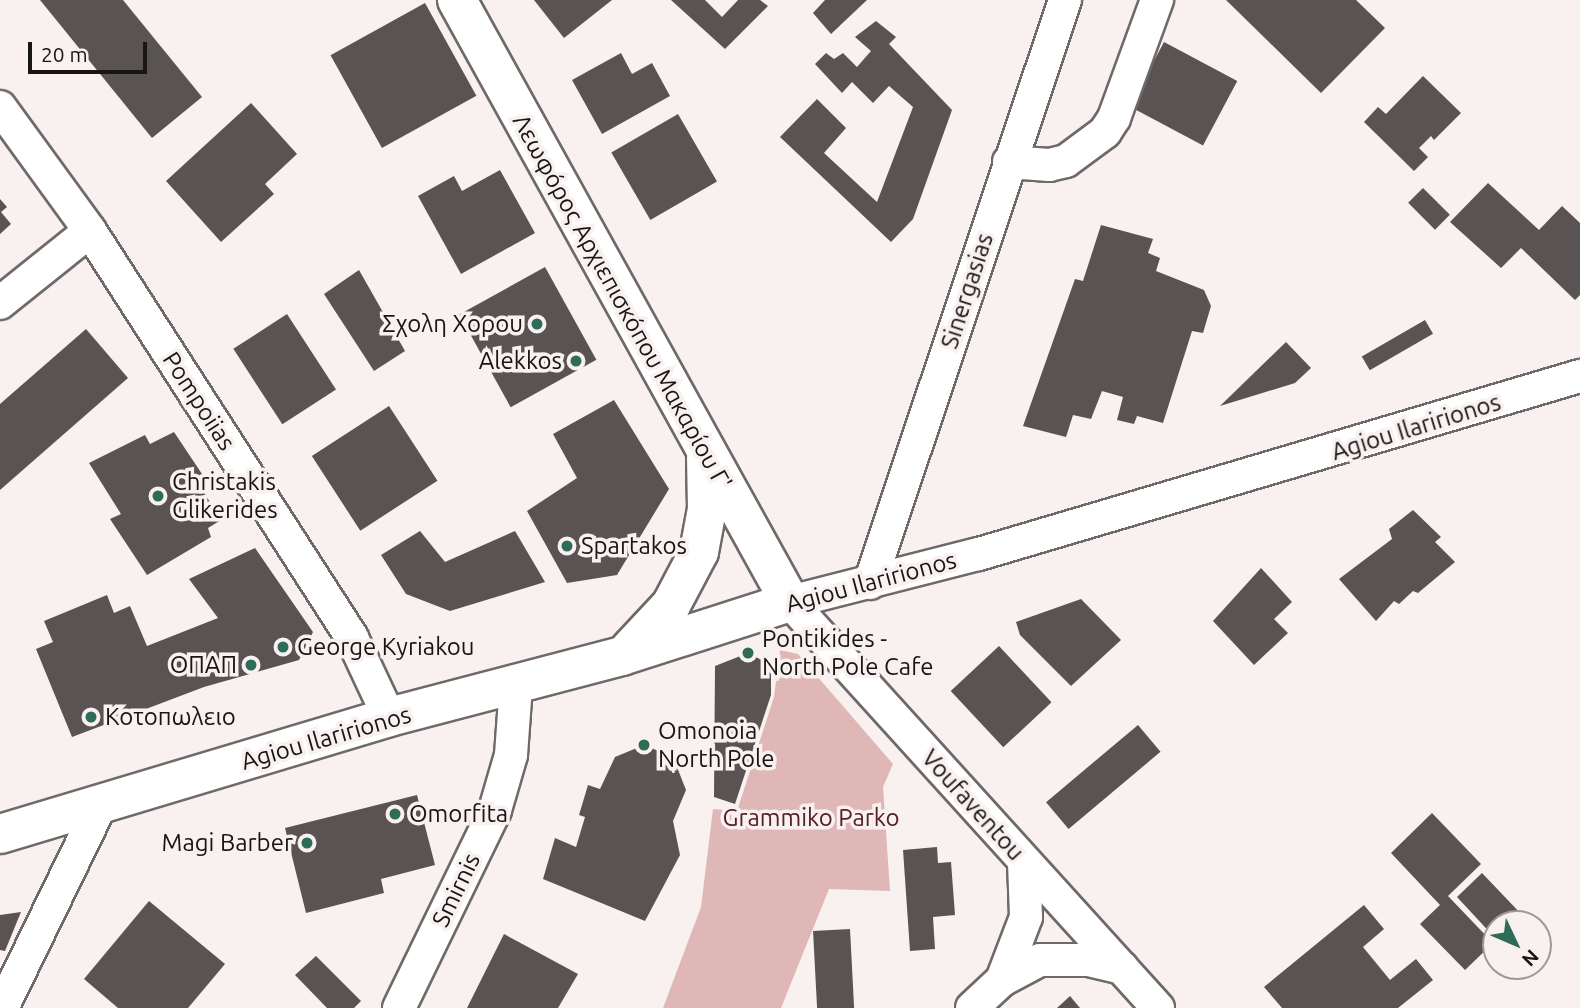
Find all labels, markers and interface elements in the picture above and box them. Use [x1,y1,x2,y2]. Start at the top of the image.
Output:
scale bar [32,28,150,72]
text: 20 m [41,42,88,66]
street label: Λεωφόρος Αρχιεπισκόπου Μακαρίου Γ' [507,109,737,495]
street label: Sinergasias [935,230,999,352]
place label: Σχολη Χορου [382,310,523,338]
marker: Σχολη Χορου [529,316,545,332]
street label: Pompoiias [157,346,241,456]
place label: Alekkos [479,347,562,375]
marker: Alekkos [568,353,584,369]
street label: Agiou Ilaririonos [1328,388,1504,466]
place label: Christakis Glikerides [172,468,278,524]
marker: Christakis Glikerides [150,488,166,504]
place label: Spartakos [581,532,687,560]
marker: Spartakos [559,538,575,554]
street label: Agiou Ilaririonos [783,545,959,619]
place label: Pontikides - North Pole Cafe [762,625,934,681]
place label: George Kyriakou [297,633,475,661]
marker: George Kyriakou [275,639,291,655]
marker: Pontikides - North Pole Cafe [740,645,756,661]
place label: ΟΠΑΠ [170,651,237,679]
marker: ΟΠΑΠ [243,657,259,673]
street label: Agiou Ilaririonos [238,700,414,776]
place label: Κοτοπωλειο [105,703,236,731]
marker: Κοτοπωλειο [83,709,99,725]
place label: Omonoia North Pole [658,717,775,773]
marker: Omonoia North Pole [636,737,652,753]
street label: Voufaventou [916,744,1030,866]
place label: Omorfita [409,800,508,828]
park label: Grammiko Parko [723,804,899,832]
marker: Omorfita [387,806,403,822]
place label: Magi Barber [162,829,293,857]
marker: Magi Barber [299,835,315,851]
street label: Smirnis [426,849,486,931]
north arrow [1482,910,1552,980]
text: N [1518,945,1544,971]

